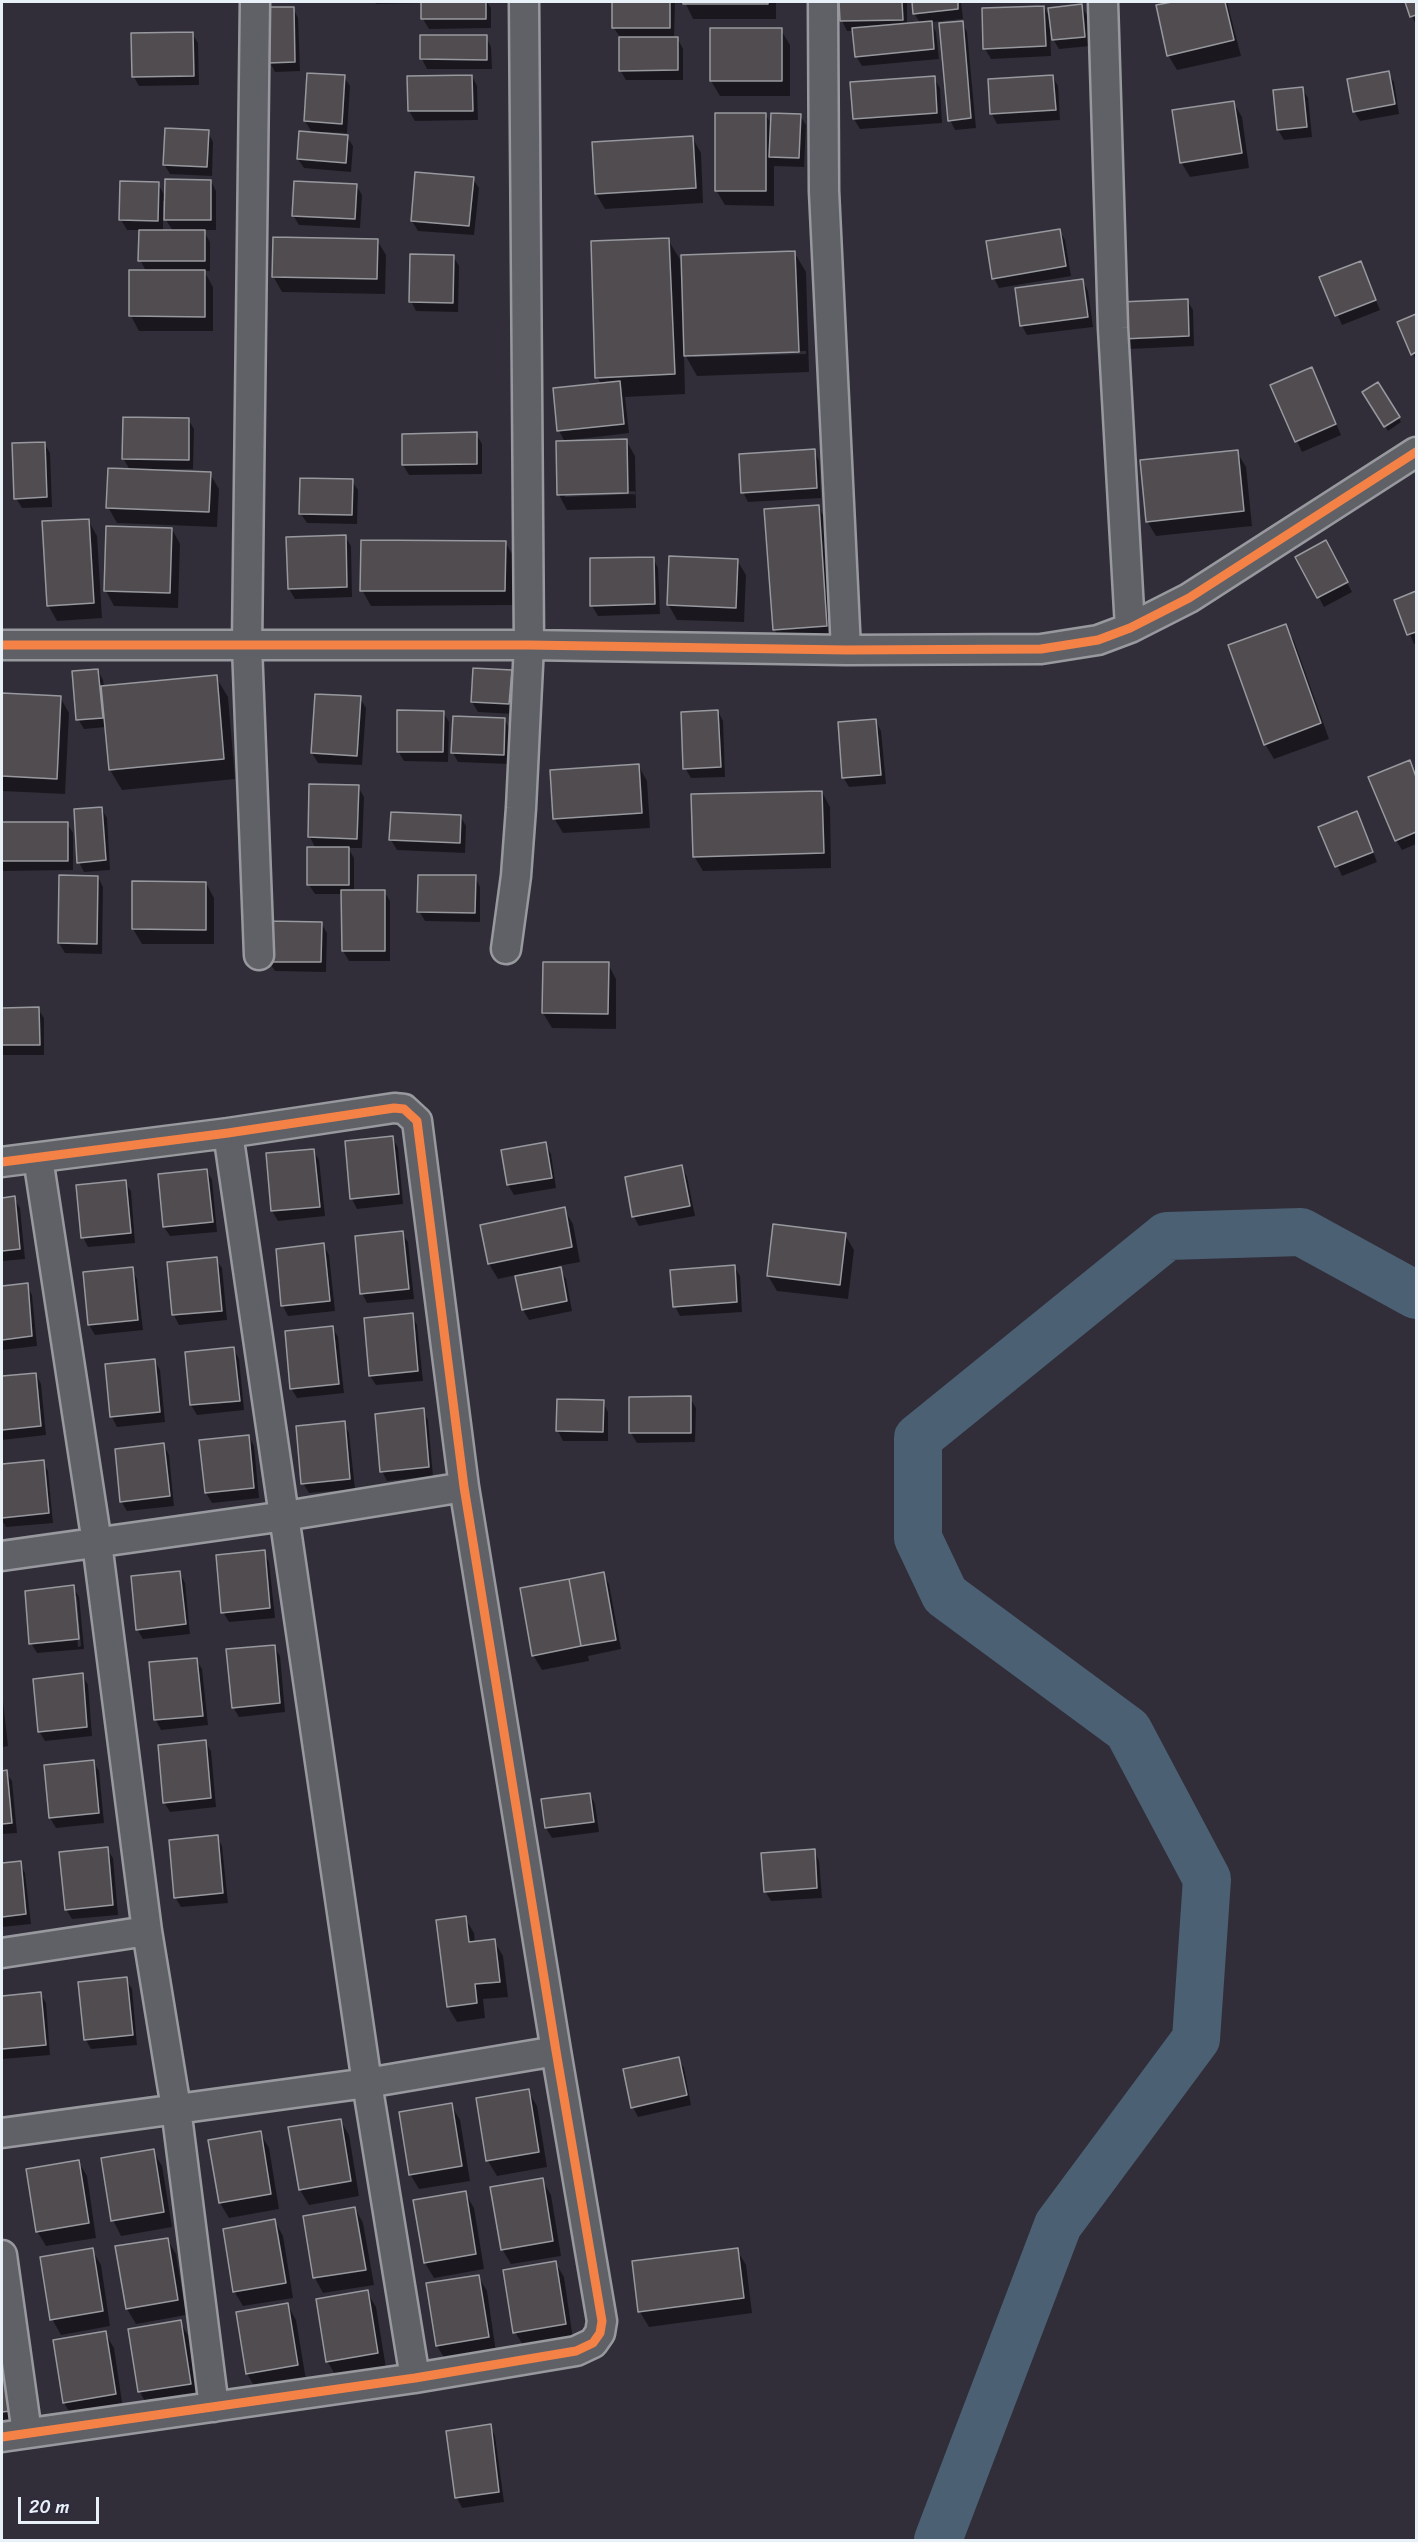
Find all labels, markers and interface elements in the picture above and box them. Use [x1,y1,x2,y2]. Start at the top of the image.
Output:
scale bar [21,2485,102,2523]
text: 20 m [29,2491,69,2523]

